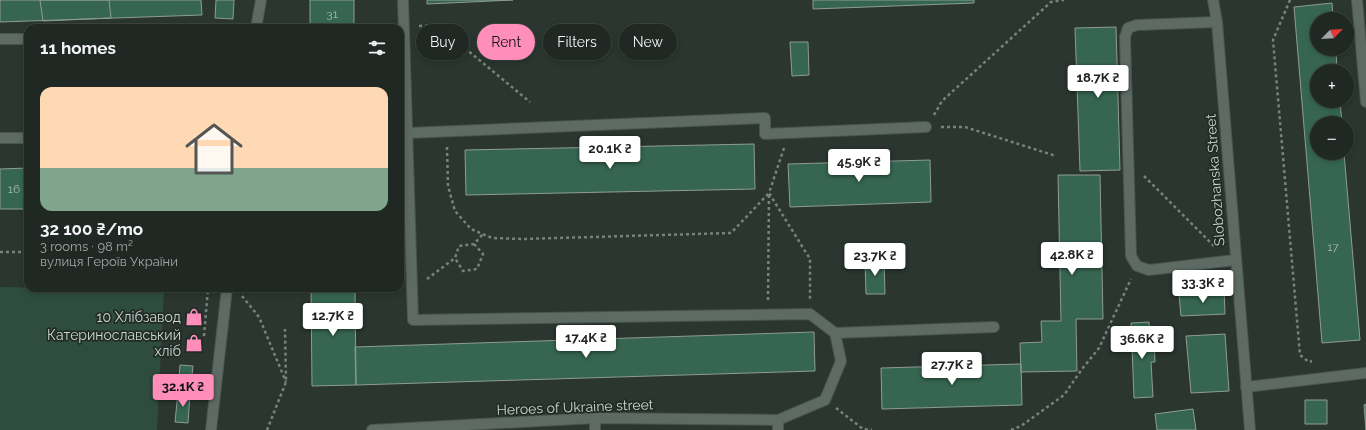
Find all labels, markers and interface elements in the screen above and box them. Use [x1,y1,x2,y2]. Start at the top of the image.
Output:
house number: 31 [326,7,338,21]
north arrow [1310,12,1354,56]
map controls [1310,12,1354,160]
chip: Buy [416,24,469,60]
chip: Rent [477,24,535,60]
chip: Filters [543,24,611,60]
chip: New [619,24,677,60]
icon: filters [366,37,388,59]
text: 11 homes [40,38,116,58]
button: + [1310,64,1354,108]
pin: 18.7K ₴ [1061,65,1135,99]
text: 18.7K ₴ [1077,70,1119,85]
icon: home [178,113,250,185]
street label: Slobozhanska Street [1202,113,1228,247]
button: − [1310,116,1354,160]
pin: 20.1K ₴ [573,136,647,170]
text: 20.1K ₴ [588,141,632,156]
pin: 45.9K ₴ [822,149,896,183]
text: 45.9K ₴ [837,154,881,169]
house number: 16 [8,182,20,196]
text: 32 100 ₴/mo [40,219,143,239]
text: 3 rooms · 98 m² [40,239,133,254]
house number: 17 [1327,240,1339,254]
pin: 42.8K ₴ [1035,242,1109,276]
pin: 23.7K ₴ [838,243,912,277]
text: 42.8K ₴ [1050,247,1094,262]
text: 23.7K ₴ [853,248,897,263]
text: вулиця Героїв України [40,254,178,269]
pin: 33.3K ₴ [1166,270,1240,304]
text: 33.3K ₴ [1181,275,1225,290]
pin: 12.7K ₴ [296,303,370,337]
shop icon: 10 Хлібзавод [184,307,204,327]
text: 12.7K ₴ [312,308,354,323]
place label: 10 Хлібзавод [97,309,181,325]
pin: 17.4K ₴ [549,325,623,359]
pin: 36.6K ₴ [1105,326,1179,360]
place label: Катеринославський хліб [47,327,181,359]
text: 17.4K ₴ [565,330,607,345]
text: 36.6K ₴ [1120,331,1164,346]
shop icon: Катеринославський хліб [184,333,204,353]
pin: 27.7K ₴ [915,352,989,386]
text: 27.7K ₴ [931,357,973,372]
pin: 32.1K ₴ [146,374,220,408]
text: 32.1K ₴ [162,379,204,394]
street label: Heroes of Ukraine street [496,396,654,418]

